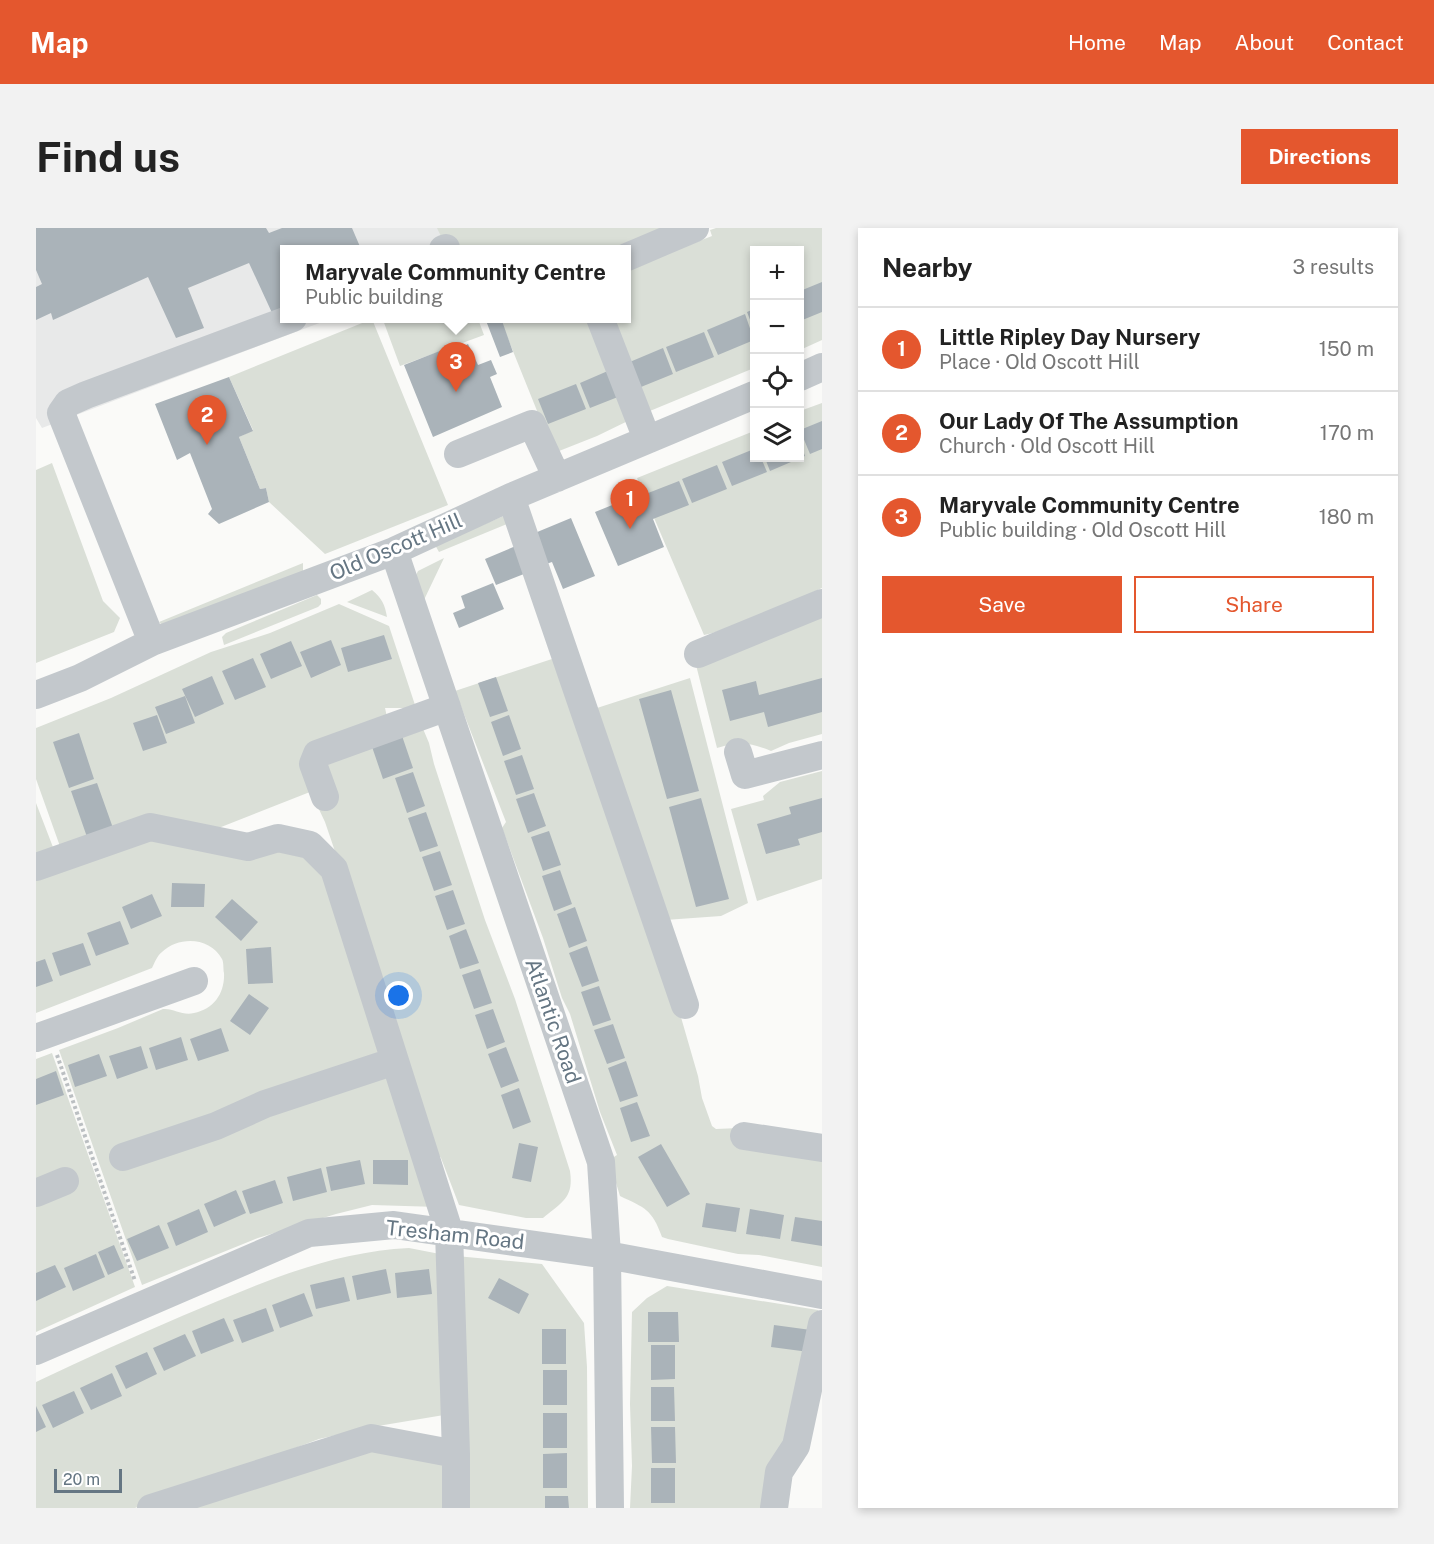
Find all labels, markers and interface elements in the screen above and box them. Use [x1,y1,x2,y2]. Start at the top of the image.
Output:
text: Map [30,26,89,59]
text: Home [1068,30,1126,55]
text: Map [1159,30,1202,55]
text: About [1235,30,1294,55]
text: Contact [1327,30,1404,55]
button: Directions [1241,129,1398,184]
text: Find us [36,132,180,181]
popup [280,245,631,323]
map controls [750,246,804,462]
button: + [750,246,804,300]
text: Nearby [882,252,972,283]
text: 3 results [1293,255,1374,279]
text: Maryvale Community Centre [305,259,606,285]
text: Public building [305,285,443,309]
button: − [750,300,804,354]
text: Little Ripley Day Nursery [939,324,1200,350]
text: 1 [897,337,906,361]
text: 150 m [1319,337,1374,361]
pin: 3 [436,342,476,392]
text: Place · Old Oscott Hill [939,350,1140,374]
button: locate [750,354,804,408]
pin: 2 [188,396,226,445]
button: layers [750,408,804,462]
text: Our Lady Of The Assumption [939,408,1238,434]
text: 2 [895,421,908,445]
text: 170 m [1320,421,1374,445]
text: Church · Old Oscott Hill [939,434,1155,458]
pin: 1 [610,480,650,529]
text: Maryvale Community Centre [939,492,1240,518]
text: 3 [895,505,908,529]
text: 180 m [1319,505,1374,529]
street label: Old Oscott Hill [326,507,466,586]
text: Public building · Old Oscott Hill [939,518,1226,542]
button: Save [882,576,1122,633]
button: Share [1134,576,1374,633]
street label: Atlantic Road [520,955,587,1087]
your location [384,981,413,1010]
street label: Tresham Road [385,1215,525,1254]
scale bar [54,1466,122,1494]
text: 20 m [63,1470,100,1489]

